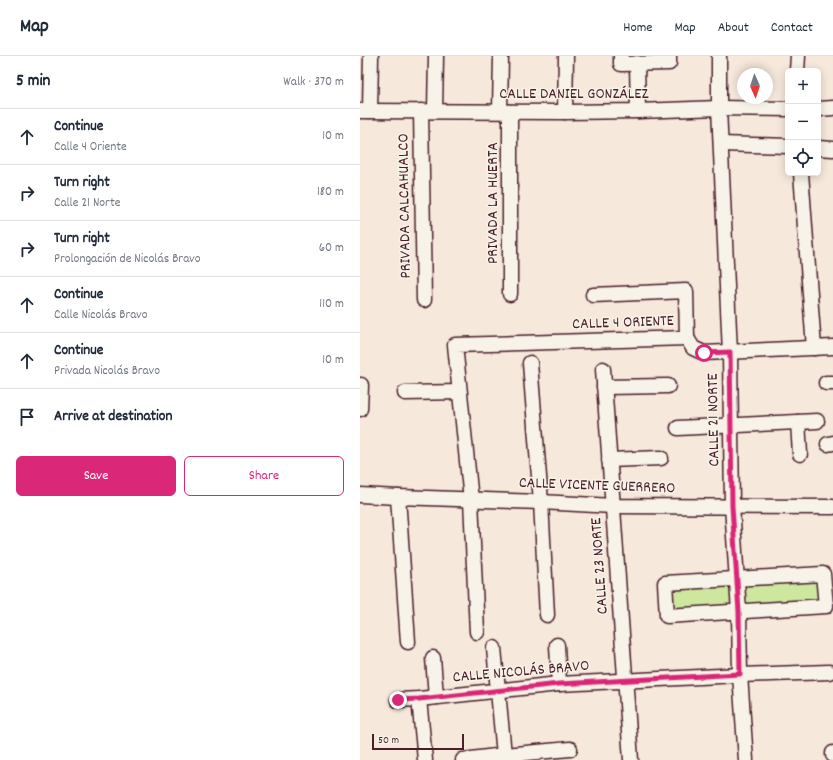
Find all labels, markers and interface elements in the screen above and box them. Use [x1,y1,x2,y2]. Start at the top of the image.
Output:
text: Map [20,14,49,41]
text: Home [623,18,652,38]
text: Map [674,18,696,38]
text: About [718,18,749,38]
text: Contact [771,18,813,38]
north arrow [737,68,773,104]
map controls [785,68,821,176]
button: + [785,68,821,104]
text: 5 min [16,70,50,94]
text: Walk · 370 m [283,73,344,92]
street label: CALLE DANIEL GONZÁLEZ [499,83,649,106]
button: − [785,104,821,140]
text: Continue [54,116,103,138]
icon: ahead [16,126,38,148]
text: 10 m [322,127,344,146]
street label: PRIVADA CALCAHUALCO [392,133,418,279]
text: Calle 4 Oriente [54,138,127,157]
button: locate [785,140,821,176]
street label: PRIVADA LA HUERTA [482,142,505,264]
text: Turn right [54,172,110,194]
icon: right [16,182,38,204]
text: 180 m [317,183,344,202]
text: Calle 21 Norte [54,194,120,213]
text: Turn right [54,228,110,250]
icon: right [16,238,38,260]
text: 60 m [319,239,344,258]
text: Prolongación de Nicolás Bravo [54,250,200,269]
text: Continue [54,284,103,306]
icon: ahead [16,294,38,316]
text: 110 m [319,295,344,314]
text: Calle Nicolás Bravo [54,306,148,325]
street label: CALLE 4 ORIENTE [572,310,675,336]
text: Continue [54,340,103,362]
route start [695,344,713,362]
icon: ahead [16,350,38,372]
text: 10 m [322,351,344,370]
text: Privada Nicolás Bravo [54,362,160,381]
street label: CALLE 21 NORTE [702,372,726,467]
icon: arrive [16,406,38,428]
text: Arrive at destination [54,406,172,428]
button: Save [16,456,176,496]
button: Share [184,456,344,496]
street label: CALLE VICENTE GUERRERO [518,472,676,500]
street label: CALLE 23 NORTE [585,516,615,615]
street label: CALLE NICOLÁS BRAVO [452,655,590,689]
route end [389,691,407,709]
scale bar [372,732,464,751]
text: 50 m [378,733,399,749]

